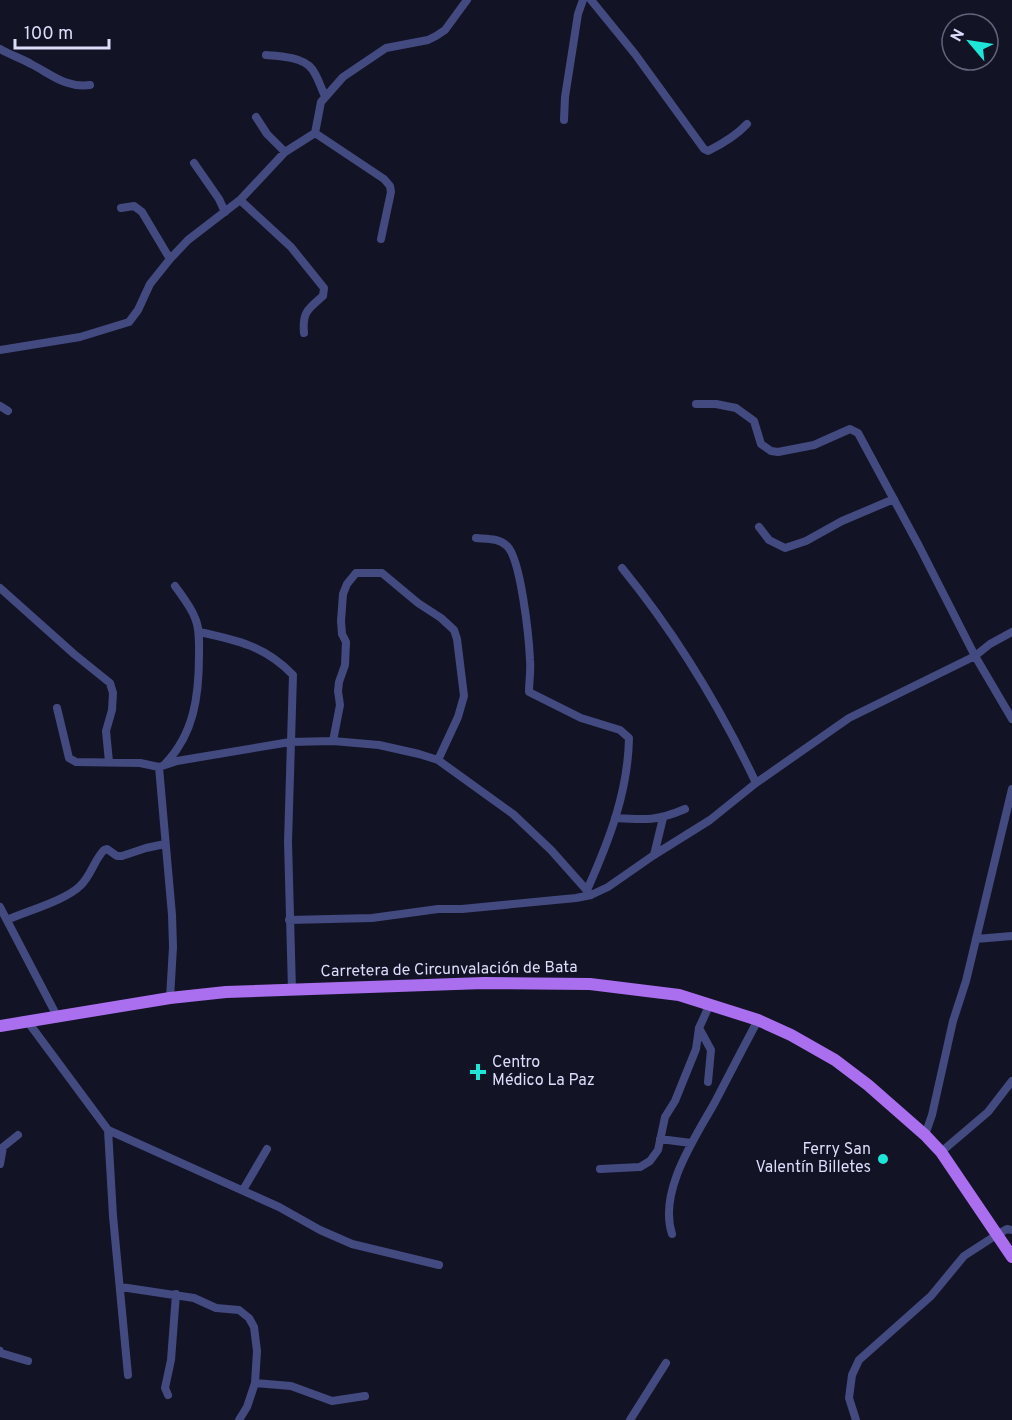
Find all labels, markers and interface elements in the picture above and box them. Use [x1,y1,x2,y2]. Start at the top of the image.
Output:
scale bar [15,12,110,50]
north arrow [940,12,1000,72]
text: 100 m [24,23,73,46]
text: N [947,26,970,46]
street label: Carretera de Circunvalación de Bata [320,958,578,982]
place label: Centro Médico La Paz [492,1053,595,1091]
marker: Centro Médico La Paz [469,1063,487,1081]
place label: Ferry San Valentín Billetes [755,1140,871,1178]
marker: Ferry San Valentín Billetes [876,1152,890,1166]

